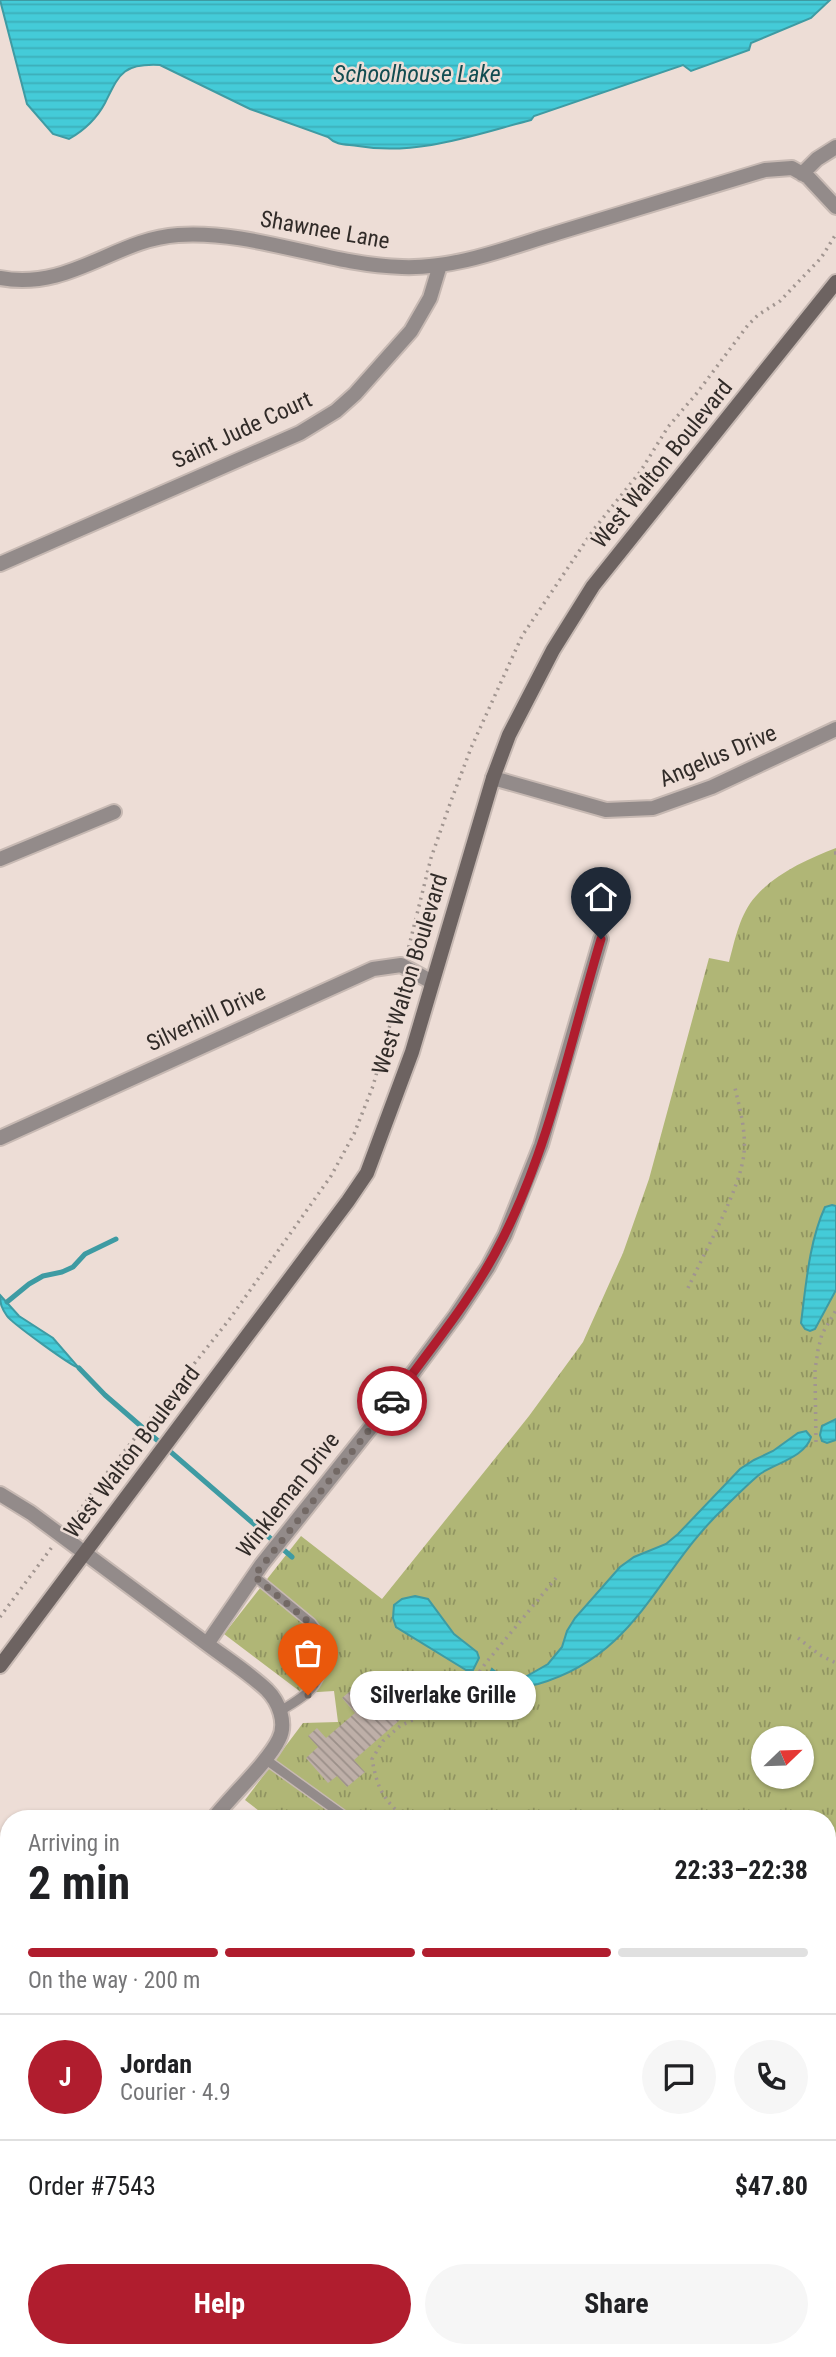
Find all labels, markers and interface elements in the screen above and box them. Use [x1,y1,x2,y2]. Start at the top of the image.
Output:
water label: Schoolhouse Lake [333,60,501,88]
street label: Shawnee Lane [258,205,392,255]
street label: West Walton Boulevard [586,374,738,554]
street label: Saint Jude Court [168,386,316,474]
street label: Angelus Drive [655,719,781,793]
pin [571,867,631,939]
street label: West Walton Boulevard [367,870,453,1078]
icon: home [582,878,620,916]
street label: Silverhill Drive [142,979,270,1057]
street label: West Walton Boulevard [58,1361,206,1543]
courier [357,1366,427,1436]
icon: car [373,1382,411,1420]
street label: Winkleman Drive [231,1427,345,1563]
pin [278,1623,338,1695]
icon: bag [289,1634,327,1672]
callout: Silverlake Grille [350,1670,536,1720]
text: Silverlake Grille [370,1682,516,1709]
north arrow [751,1726,814,1788]
map controls [751,1726,814,1789]
text: Arriving in [28,1830,120,1857]
text: 22:33–22:38 [674,1855,808,1885]
text: 2 min [28,1856,130,1910]
text: On the way · 200 m [28,1967,200,1994]
button: chat [642,2040,716,2114]
button: phone [734,2040,808,2114]
text: Jordan [120,2049,192,2079]
text: J [59,2062,71,2092]
text: Courier · 4.9 [120,2079,231,2106]
text: Order #7543 [28,2171,156,2201]
text: $47.80 [735,2171,808,2201]
button: Help [28,2264,411,2344]
button: Share [425,2264,808,2344]

